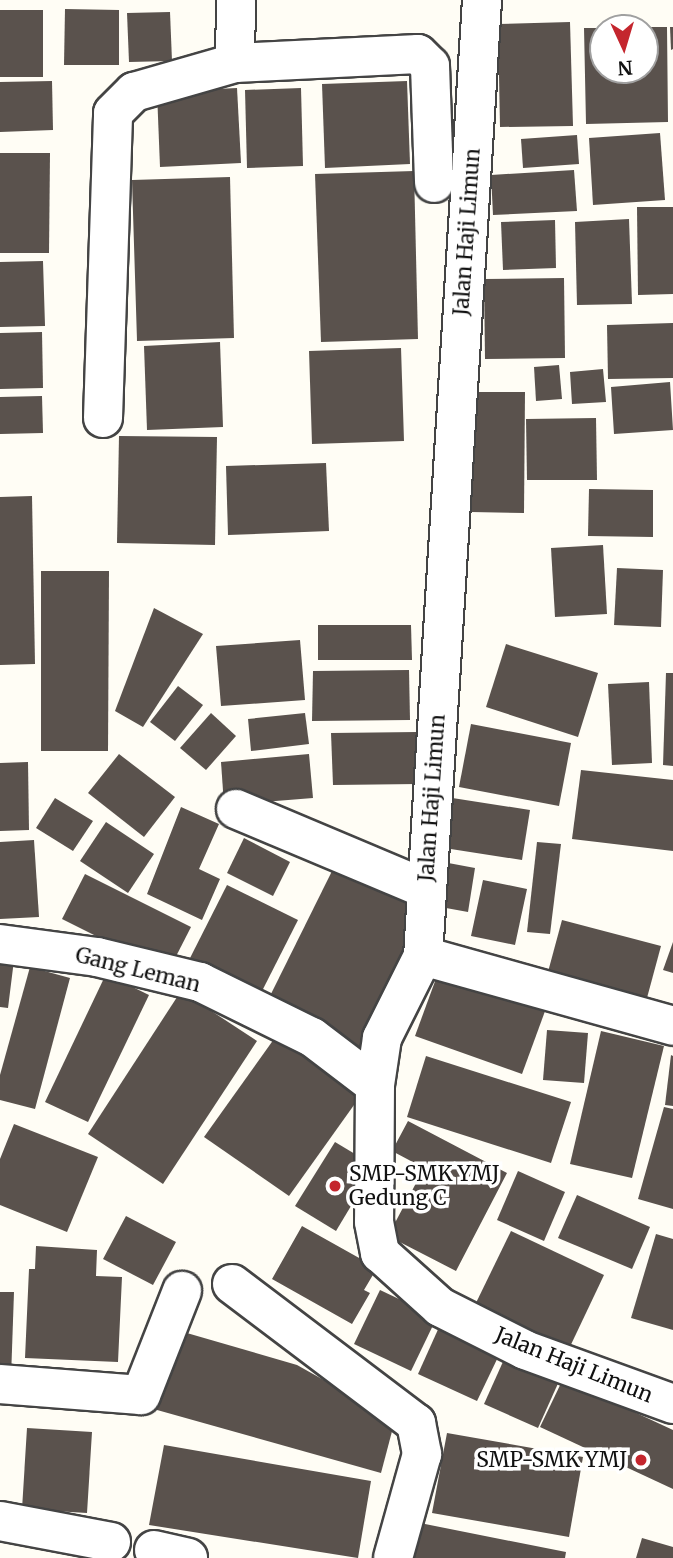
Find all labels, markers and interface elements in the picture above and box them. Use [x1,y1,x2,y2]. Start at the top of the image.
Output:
north arrow [589,14,659,84]
text: N [617,55,634,80]
street label: Jalan Haji Limun [449,147,485,317]
street label: Jalan Haji Limun [414,713,450,883]
street label: Gang Leman [73,942,203,998]
place label: SMP-SMK YMJ Gedung C [349,1161,500,1211]
marker: SMP-SMK YMJ Gedung C [327,1178,343,1194]
street label: Jalan Haji Limun [491,1322,657,1408]
place label: SMP-SMK YMJ [476,1447,627,1473]
marker: SMP-SMK YMJ [633,1452,649,1468]

